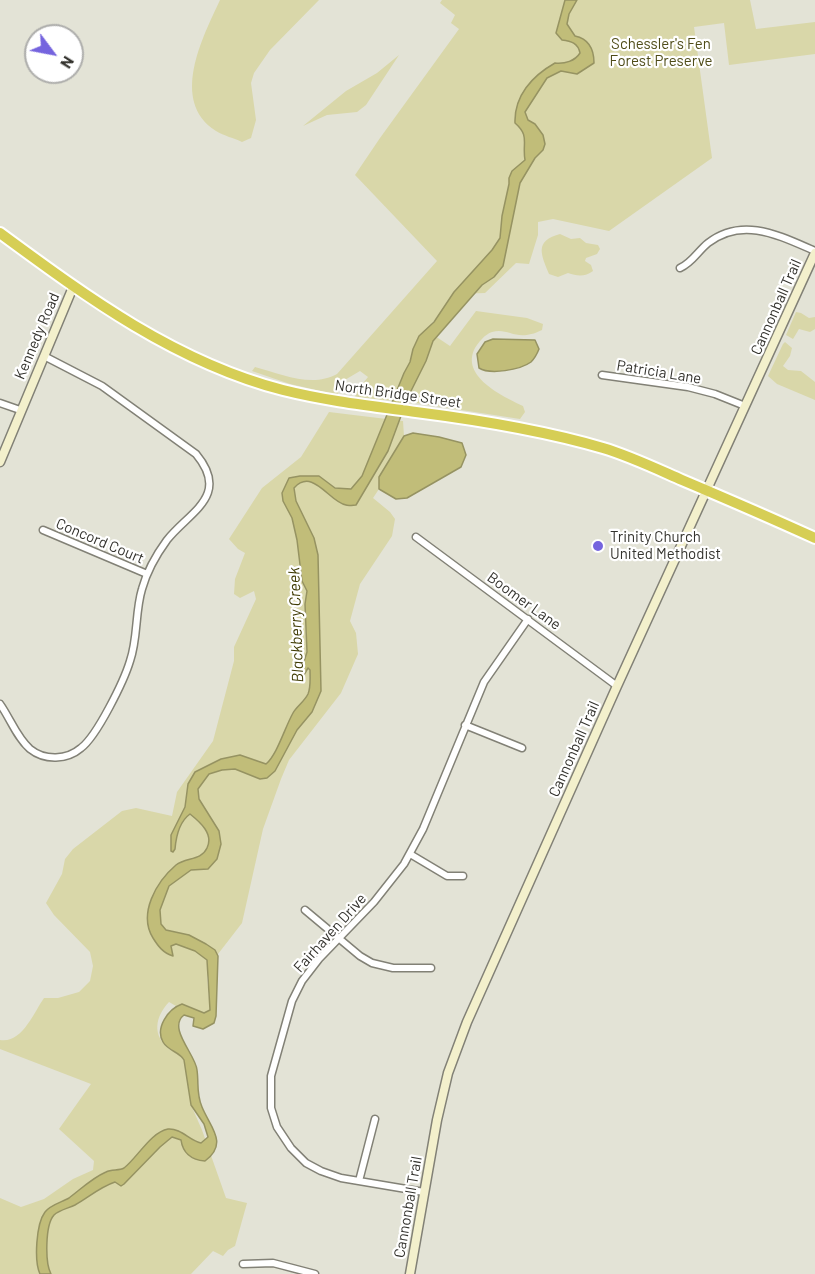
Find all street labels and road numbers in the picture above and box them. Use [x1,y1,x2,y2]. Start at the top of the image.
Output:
street label: Cannonball Trail [747,256,805,358]
street label: Kennedy Road [11,290,63,382]
street label: Patricia Lane [615,356,703,388]
street label: North Bridge Street [334,376,462,412]
street label: Concord Court [53,514,147,568]
street label: Boomer Lane [484,568,564,634]
street label: Cannonball Trail [545,698,603,800]
street label: Fairhaven Drive [290,890,370,976]
street label: Cannonball Trail [390,1155,426,1259]

